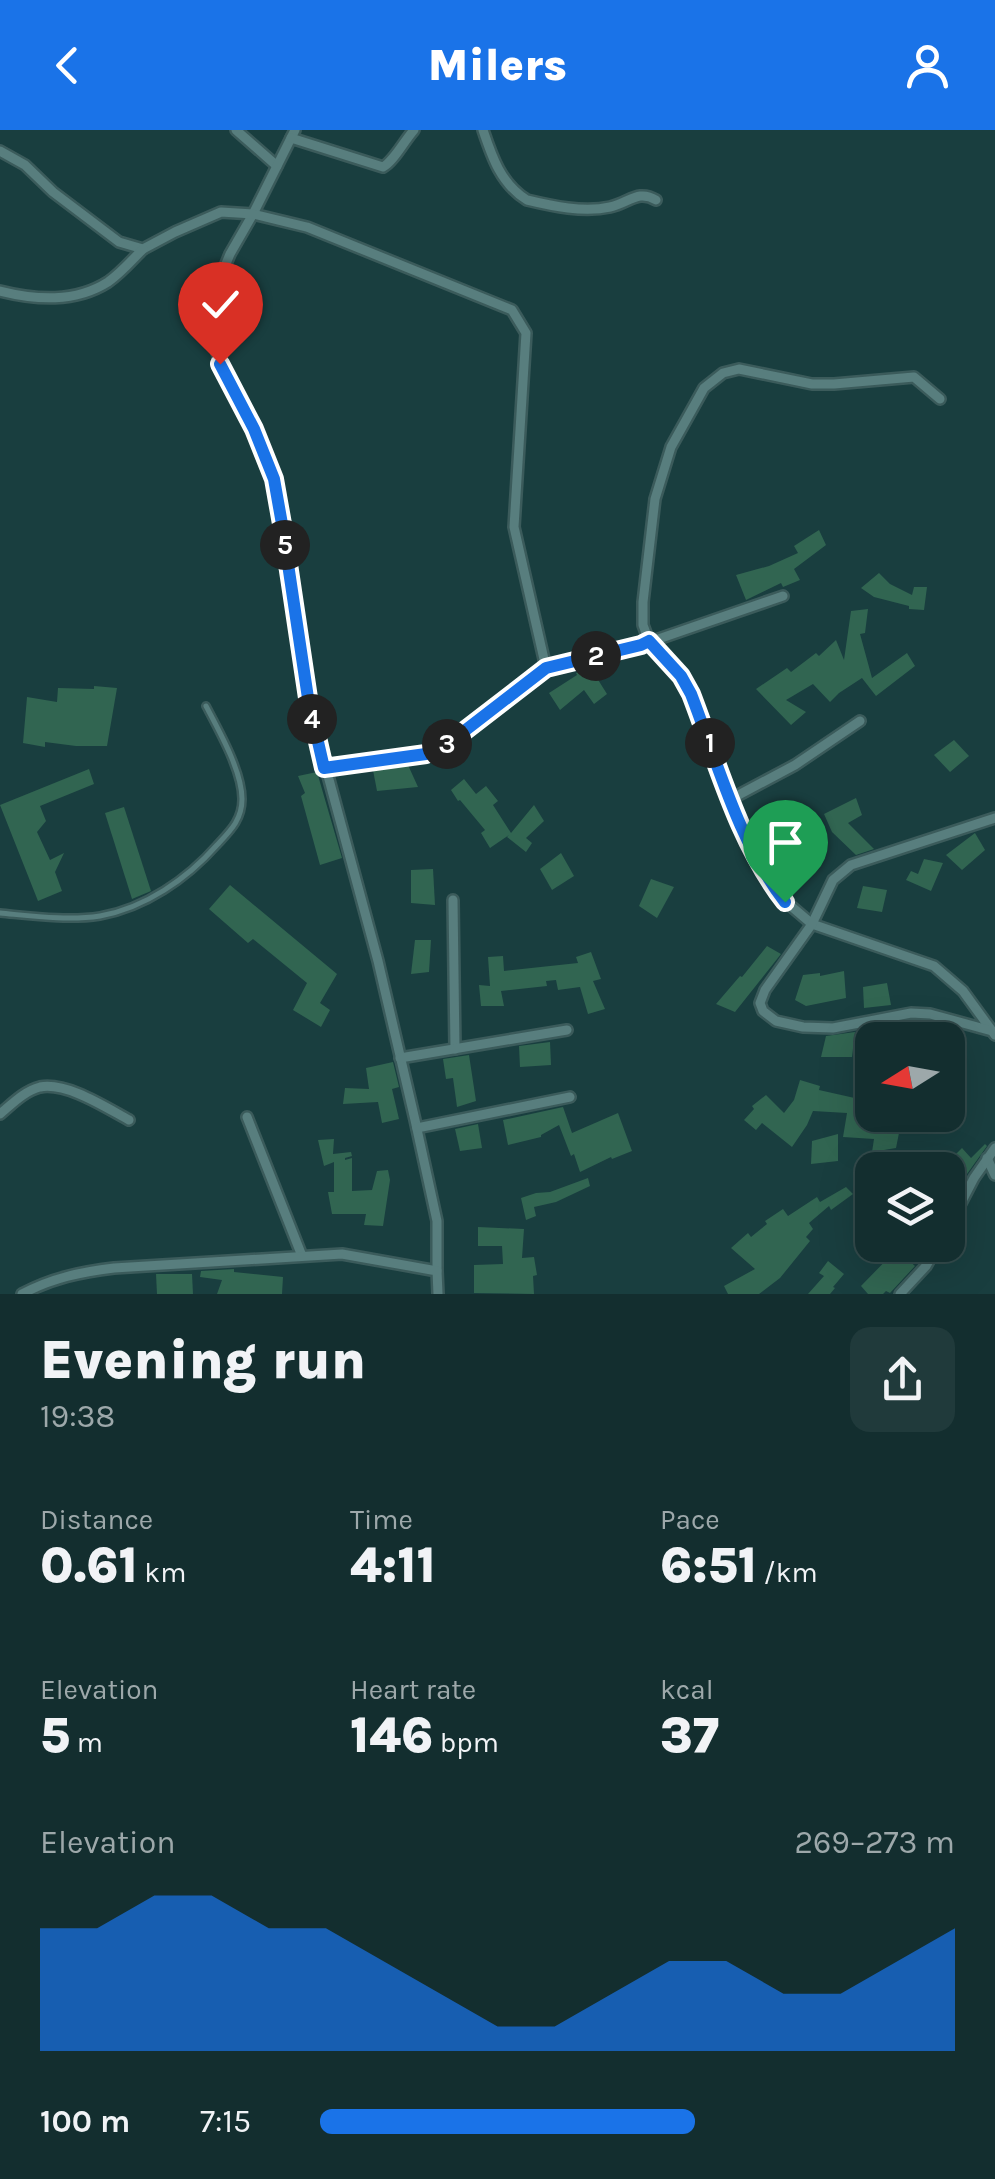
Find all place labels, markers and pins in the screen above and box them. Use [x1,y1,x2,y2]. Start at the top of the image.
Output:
pin [178,262,263,365]
pin: 5 [260,520,310,570]
pin: 2 [571,631,621,681]
pin: 4 [287,694,337,744]
pin: 1 [685,718,735,768]
pin: 3 [422,719,472,769]
pin [743,800,828,903]

